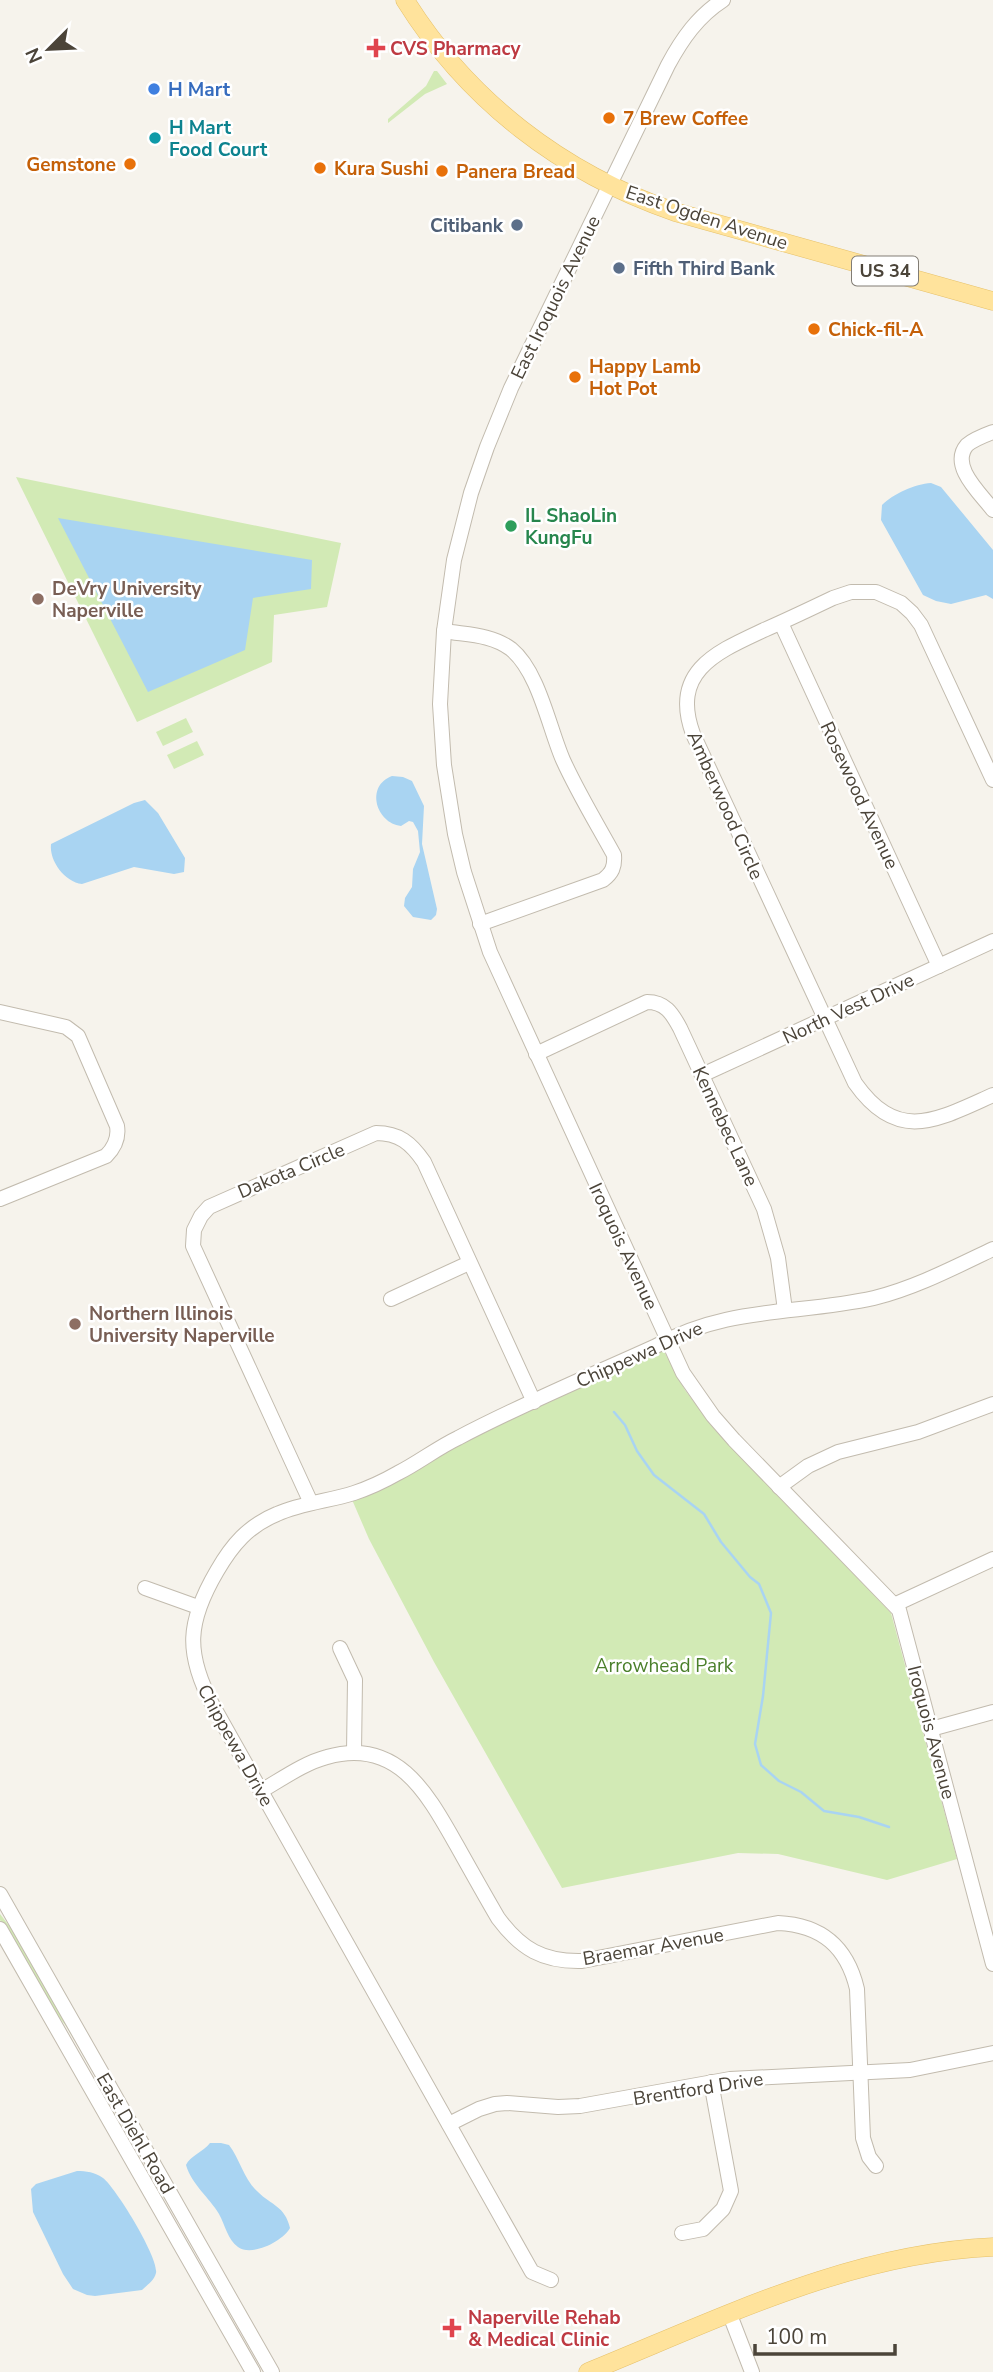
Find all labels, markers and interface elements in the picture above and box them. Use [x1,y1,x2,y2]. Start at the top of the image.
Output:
north arrow [14,14,84,84]
place label: CVS Pharmacy [390,36,521,62]
marker: CVS Pharmacy [368,40,384,56]
text: N [20,44,49,67]
place label: H Mart [168,77,231,103]
marker: H Mart [146,81,162,97]
place label: 7 Brew Coffee [623,106,748,132]
marker: 7 Brew Coffee [601,110,617,126]
place label: H Mart Food Court [169,115,268,163]
marker: H Mart Food Court [147,130,163,146]
place label: Gemstone [26,152,116,178]
marker: Gemstone [122,156,138,172]
place label: Kura Sushi [334,156,429,182]
place label: Panera Bread [456,159,575,185]
marker: Kura Sushi [312,160,328,176]
marker: Panera Bread [434,163,450,179]
street label: East Ogden Avenue [622,180,791,256]
street label: East Iroquois Avenue [505,211,607,384]
place label: Citibank [430,213,504,239]
marker: Citibank [509,217,525,233]
place label: Fifth Third Bank [633,256,776,282]
road number: US 34 [852,256,918,286]
marker: Fifth Third Bank [611,260,627,276]
place label: Chick-fil-A [828,317,924,343]
marker: Chick-fil-A [806,321,822,337]
place label: Happy Lamb Hot Pot [589,354,701,402]
marker: Happy Lamb Hot Pot [567,369,583,385]
place label: IL ShaoLin KungFu [525,503,617,551]
marker: IL ShaoLin KungFu [503,518,519,534]
place label: DeVry University Naperville [52,576,202,624]
marker: DeVry University Naperville [30,591,46,607]
street label: Rosewood Avenue [814,718,905,873]
street label: Amberwood Circle [681,727,769,884]
street label: North Vest Drive [779,967,918,1051]
street label: Kennebec Lane [686,1062,764,1191]
street label: Dakota Circle [234,1137,349,1205]
street label: Iroquois Avenue [582,1179,664,1314]
place label: Northern Illinois University Naperville [89,1301,275,1349]
street label: Chippewa Drive [572,1315,707,1394]
marker: Northern Illinois University Naperville [67,1316,83,1332]
park label: Arrowhead Park [595,1653,734,1679]
street label: Iroquois Avenue [901,1662,961,1802]
street label: Chippewa Drive [191,1680,279,1811]
street label: Braemar Avenue [581,1922,726,1972]
street label: Brentford Drive [631,2066,765,2112]
street label: East Diehl Road [90,2068,180,2199]
place label: Naperville Rehab & Medical Clinic [468,2305,621,2353]
scale bar [755,2312,895,2356]
marker: Naperville Rehab & Medical Clinic [442,2318,462,2338]
text: 100 m [766,2323,827,2351]

